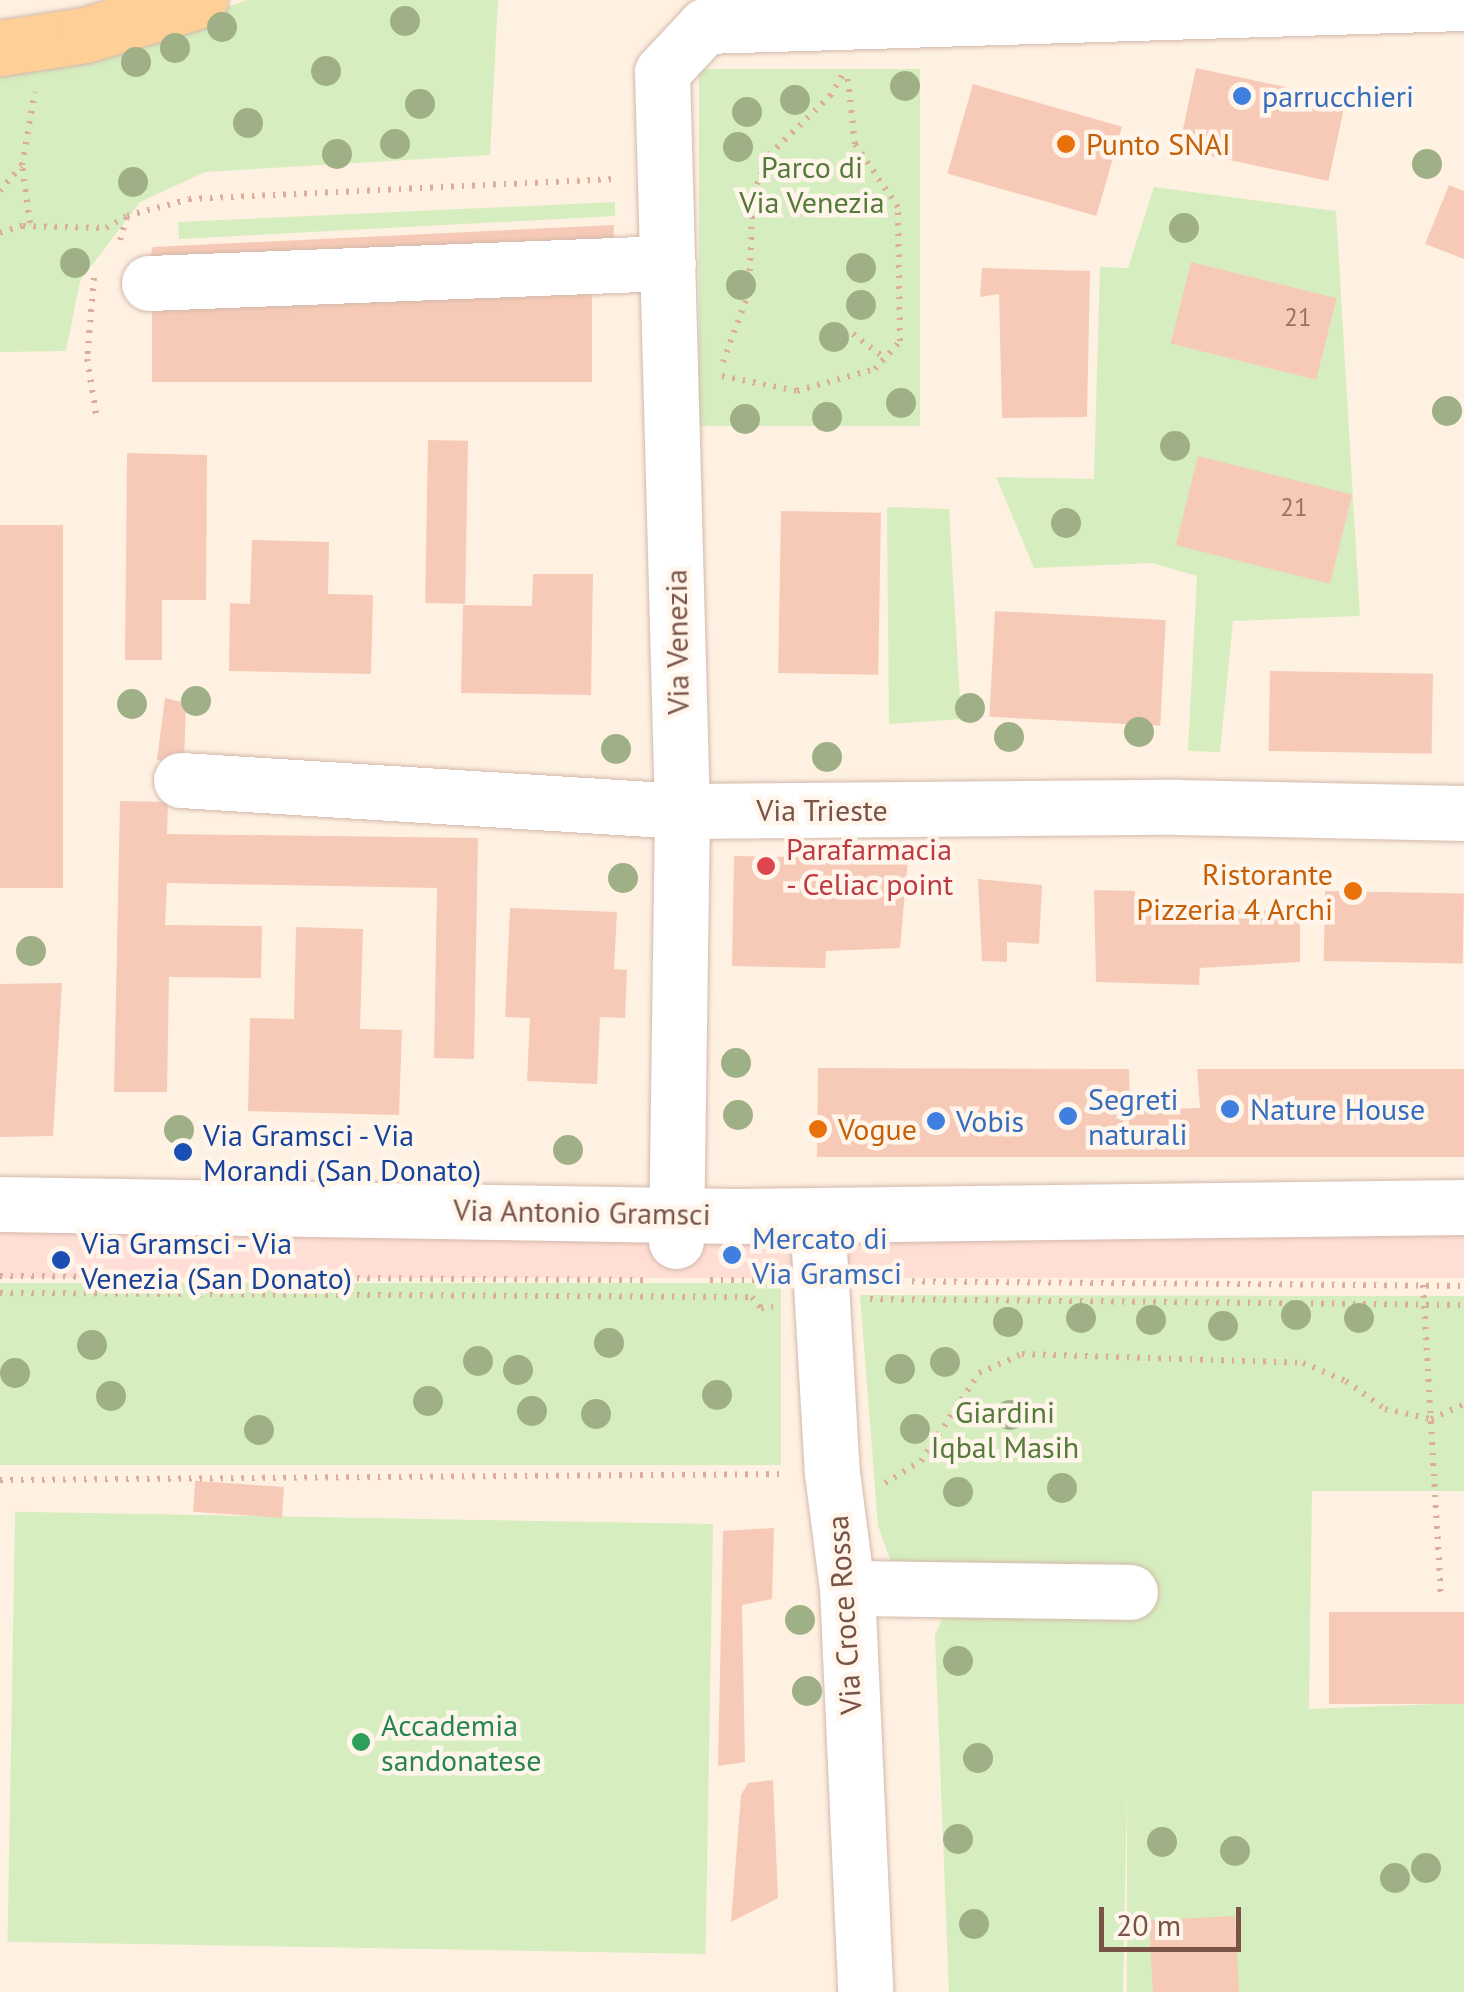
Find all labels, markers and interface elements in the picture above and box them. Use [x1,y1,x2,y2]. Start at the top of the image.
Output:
place label: parrucchieri [1262,78,1414,114]
marker: parrucchieri [1231,85,1253,107]
place label: Punto SNAI [1086,126,1231,162]
marker: Punto SNAI [1055,133,1077,155]
park label: Parco di Via Venezia [739,149,885,220]
house number: 21 [1284,302,1312,332]
house number: 21 [1280,492,1308,522]
street label: Via Venezia [658,569,696,715]
street label: Via Trieste [756,792,888,828]
place label: Parafarmacia - Celiac point [786,831,956,902]
marker: Parafarmacia - Celiac point [755,855,777,877]
place label: Ristorante Pizzeria 4 Archi [1135,856,1333,926]
marker: Ristorante Pizzeria 4 Archi [1342,880,1364,902]
place label: Segreti naturali [1088,1081,1188,1152]
place label: Nature House [1250,1091,1425,1127]
marker: Nature House [1219,1098,1241,1120]
place label: Vobis [956,1103,1024,1139]
marker: Segreti naturali [1057,1105,1079,1127]
marker: Vobis [925,1110,947,1132]
place label: Vogue [838,1111,917,1147]
place label: Via Gramsci - Via Morandi (San Donato) [203,1117,481,1188]
marker: Vogue [807,1118,829,1140]
marker: Via Gramsci - Via Morandi (San Donato) [172,1141,194,1163]
street label: Via Antonio Gramsci [453,1192,711,1232]
place label: Mercato di Via Gramsci [752,1220,902,1290]
place label: Via Gramsci - Via Venezia (San Donato) [81,1225,352,1296]
marker: Mercato di Via Gramsci [721,1244,743,1266]
marker: Via Gramsci - Via Venezia (San Donato) [50,1249,72,1271]
park label: Giardini Iqbal Masih [931,1394,1079,1464]
street label: Via Croce Rossa [819,1514,869,1716]
place label: Accademia sandonatese [381,1707,541,1778]
marker: Accademia sandonatese [350,1731,372,1753]
scale bar [1104,1887,1246,1949]
text: 20 m [1116,1905,1181,1944]

